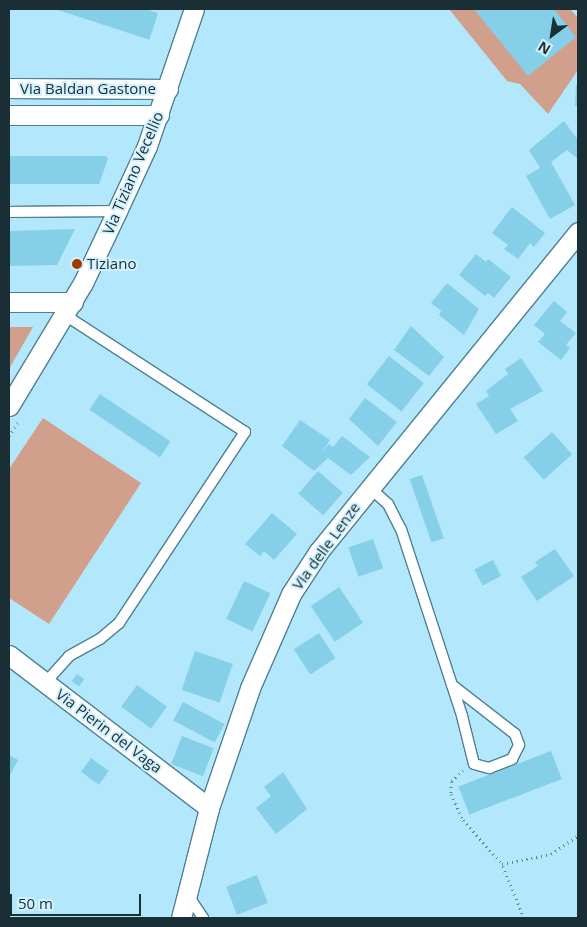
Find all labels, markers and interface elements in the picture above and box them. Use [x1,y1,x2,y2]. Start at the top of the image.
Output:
north arrow [527,10,577,60]
text: N [534,37,554,59]
street label: Via Baldan Gastone [20,80,156,98]
street label: Via Tiziano Vecellio [99,109,167,237]
place label: Tiziano [87,255,136,273]
marker: Tiziano [71,258,83,270]
street label: Via delle Lenze [288,499,364,593]
street label: Via Pierin del Vaga [52,685,166,777]
scale bar [12,884,144,916]
text: 50 m [18,893,53,913]

